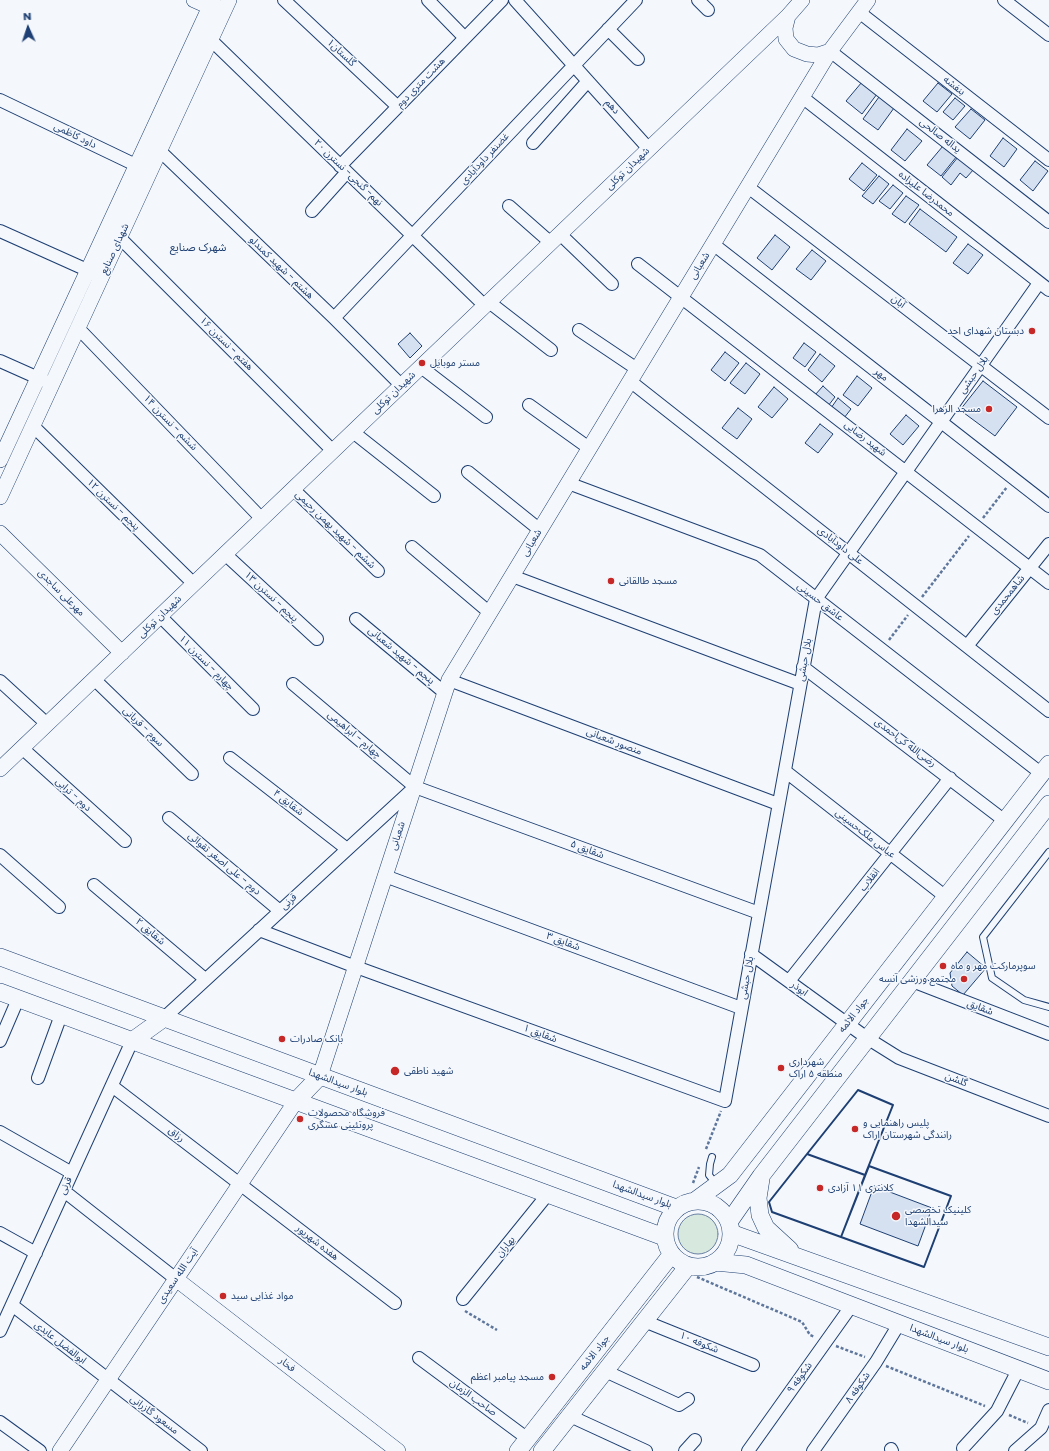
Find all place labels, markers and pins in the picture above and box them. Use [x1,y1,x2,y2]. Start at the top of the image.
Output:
place label: دبستان شهدای احد [947,325,1024,337]
marker: دبستان شهدای احد [1027,326,1037,336]
place label: مستر موبایل [430,357,480,369]
marker: مستر موبایل [417,358,427,368]
place label: مسجد الزهرا [933,403,981,415]
marker: مسجد الزهرا [984,404,994,414]
place label: مسجد طالقانی [619,575,677,587]
marker: مسجد طالقانی [606,576,616,586]
place label: سوپرمارکت مهر و ماه [951,960,1036,972]
marker: سوپرمارکت مهر و ماه [938,961,948,971]
place label: مجتمع ورزشی آنسه [879,973,956,985]
marker: مجتمع ورزشی آنسه [959,974,969,984]
place label: بانک صادرات [290,1033,343,1045]
marker: بانک صادرات [277,1034,287,1044]
place label: شهرداری منطقه ۵ اراک [789,1056,843,1080]
marker: شهرداری منطقه ۵ اراک [776,1063,786,1073]
marker: شهید ناطقی [389,1065,401,1077]
place label: شهید ناطقی [404,1065,453,1077]
place label: فروشگاه محصولات پروتئینی عسگری [308,1107,385,1130]
marker: فروشگاه محصولات پروتئینی عسگری [295,1114,305,1124]
place label: پلیس راهنمایی و رانندگی شهرستان اراک [863,1117,952,1140]
marker: پلیس راهنمایی و رانندگی شهرستان اراک [850,1124,860,1134]
place label: کلانتری ۱۱ آزادی [828,1182,893,1194]
marker: کلانتری ۱۱ آزادی [815,1183,825,1193]
place label: کلینیک تخصصی سیدالشهدا [905,1204,971,1228]
marker: کلینیک تخصصی سیدالشهدا [890,1210,902,1222]
place label: مواد غذایی سید [231,1290,293,1302]
marker: مواد غذایی سید [218,1291,228,1301]
place label: مسجد پیامبر اعظم [471,1371,544,1383]
marker: مسجد پیامبر اعظم [547,1372,557,1382]

